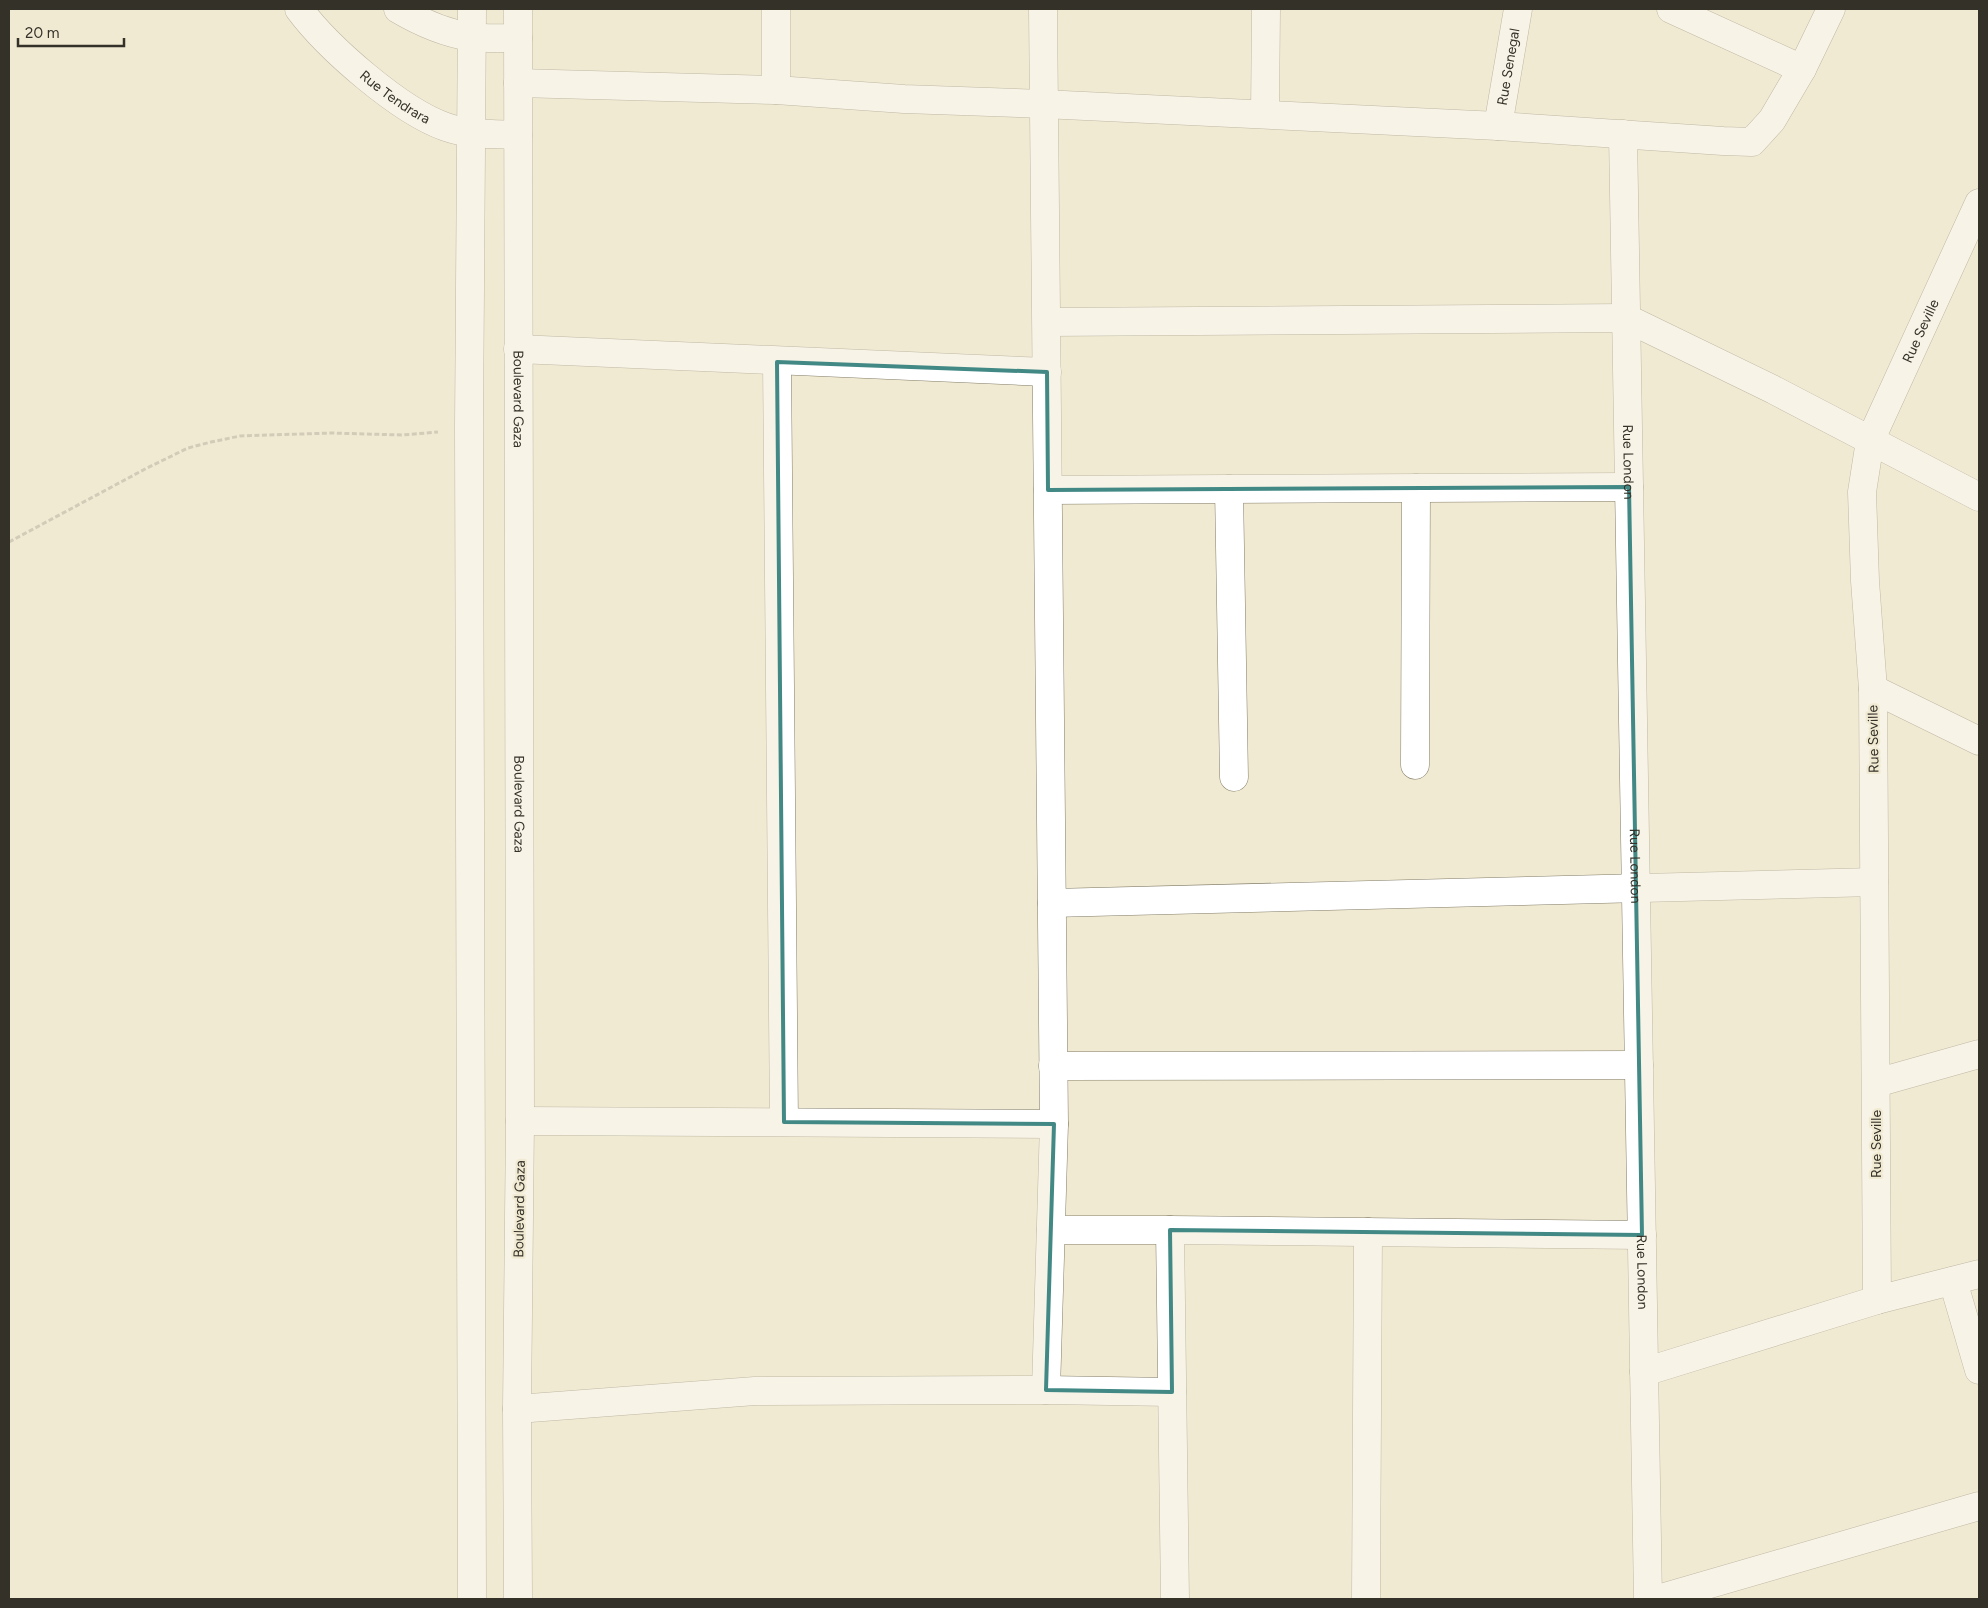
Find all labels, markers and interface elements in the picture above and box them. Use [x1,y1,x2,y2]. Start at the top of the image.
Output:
scale bar [18,15,124,47]
text: 20 m [25,24,59,42]
street label: Rue Senegal [1494,27,1524,107]
street label: Rue Tendrara [356,67,433,128]
street label: Rue Seville [1899,296,1943,366]
street label: Boulevard Gaza [510,350,527,448]
street label: Rue London [1619,424,1637,500]
street label: Rue Seville [1864,704,1883,773]
street label: Boulevard Gaza [510,755,528,853]
street label: Rue London [1626,828,1644,904]
street label: Rue Seville [1868,1110,1885,1178]
street label: Boulevard Gaza [510,1160,529,1258]
street label: Rue London [1633,1234,1651,1310]

